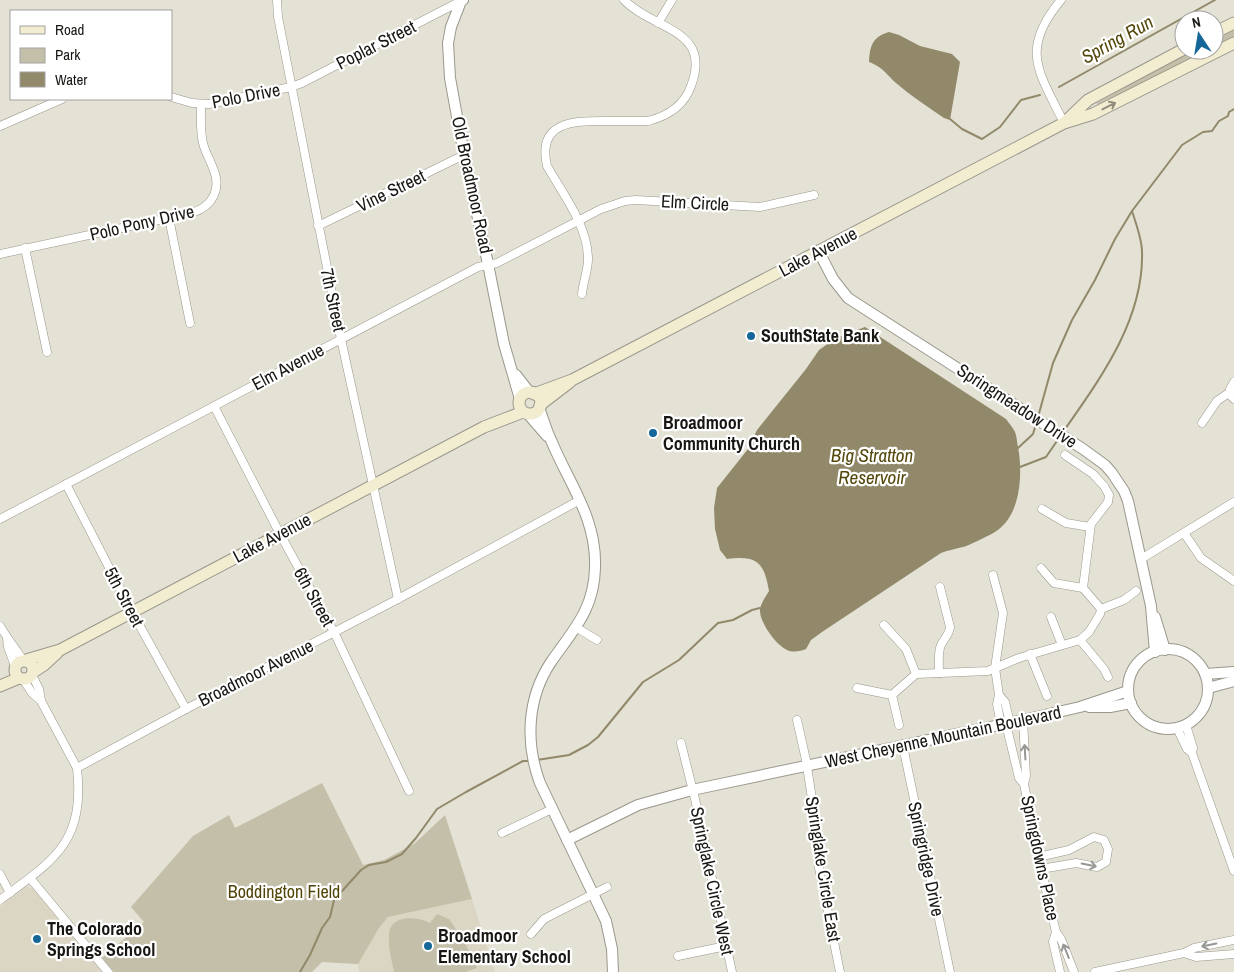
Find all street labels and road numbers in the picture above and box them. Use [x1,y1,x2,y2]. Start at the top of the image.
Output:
street label: Poplar Street [332,14,420,75]
street label: Polo Drive [210,77,282,114]
street label: Old Broadmoor Road [446,114,499,256]
street label: Vine Street [352,163,429,218]
street label: Elm Circle [660,188,730,217]
street label: Polo Pony Drive [87,198,197,247]
street label: Lake Avenue [774,221,861,283]
street label: 7th Street [315,266,352,334]
street label: Elm Avenue [247,337,328,396]
street label: Springmeadow Drive [952,357,1082,454]
street label: Lake Avenue [228,507,315,569]
street label: 5th Street [98,563,151,631]
street label: 6th Street [288,563,341,631]
street label: Broadmoor Avenue [194,633,318,712]
street label: West Cheyenne Mountain Boulevard [822,699,1063,774]
street label: Springdowns Place [1015,793,1066,923]
street label: Springlake Circle East [800,794,847,943]
street label: Springridge Drive [902,799,951,918]
street label: Springlake Circle West [685,805,740,957]

